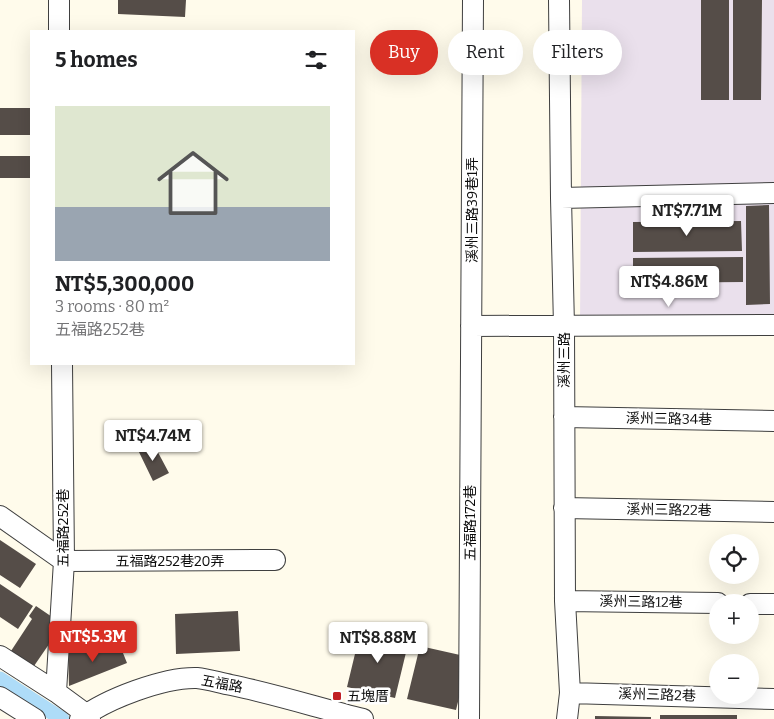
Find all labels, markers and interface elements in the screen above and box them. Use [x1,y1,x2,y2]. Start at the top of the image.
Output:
chip: Buy [370,30,438,75]
chip: Rent [448,30,523,75]
chip: Filters [533,30,622,75]
icon: filters [302,46,330,74]
text: 5 homes [55,47,138,73]
icon: home [148,138,238,228]
street label: 溪州三路39巷1弄 [464,157,481,263]
pin: NT$7.71M [635,194,739,237]
text: NT$7.71M [652,201,722,220]
pin: NT$4.86M [617,266,721,308]
text: NT$5,300,000 [55,271,194,297]
text: NT$4.86M [630,272,708,291]
text: 3 rooms · 80 m² [55,297,169,316]
text: 五福路252巷 [55,320,145,339]
street label: 溪州三路 [556,332,573,388]
street label: 溪州三路34巷 [626,410,712,428]
pin: NT$4.74M [101,420,205,462]
text: NT$4.74M [115,426,191,445]
street label: 五福路172巷 [462,485,479,561]
street label: 五福路252巷 [55,489,72,567]
street label: 溪州三路22巷 [626,501,712,519]
map controls [709,534,759,704]
button: locate [709,534,759,584]
street label: 五福路252巷20弄 [115,553,225,570]
street label: 溪州三路12巷 [599,593,683,611]
button: + [709,594,759,644]
pin: NT$5.3M [47,620,139,663]
pin: NT$8.88M [326,622,430,664]
text: NT$5.3M [60,627,126,646]
text: NT$8.88M [340,628,416,647]
button: − [709,654,759,704]
street label: 五福路 [200,672,244,696]
street label: 溪州三路2巷 [618,685,696,705]
place label: 五塊厝 [347,688,389,705]
marker: 五塊厝 [331,690,343,702]

